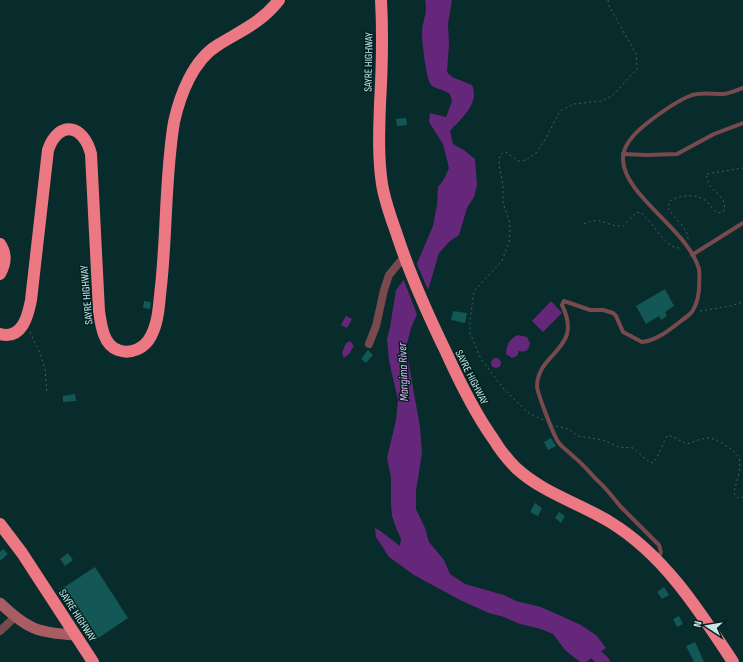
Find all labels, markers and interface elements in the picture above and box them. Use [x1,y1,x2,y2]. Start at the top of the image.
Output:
street label: SAYRE HIGHWAY [361,32,376,92]
street label: SAYRE HIGHWAY [77,264,96,325]
water label: Mangima River [395,342,412,401]
street label: SAYRE HIGHWAY [452,348,491,407]
street label: SAYRE HIGHWAY [56,587,99,644]
north arrow [687,606,727,646]
text: N [691,620,705,628]

